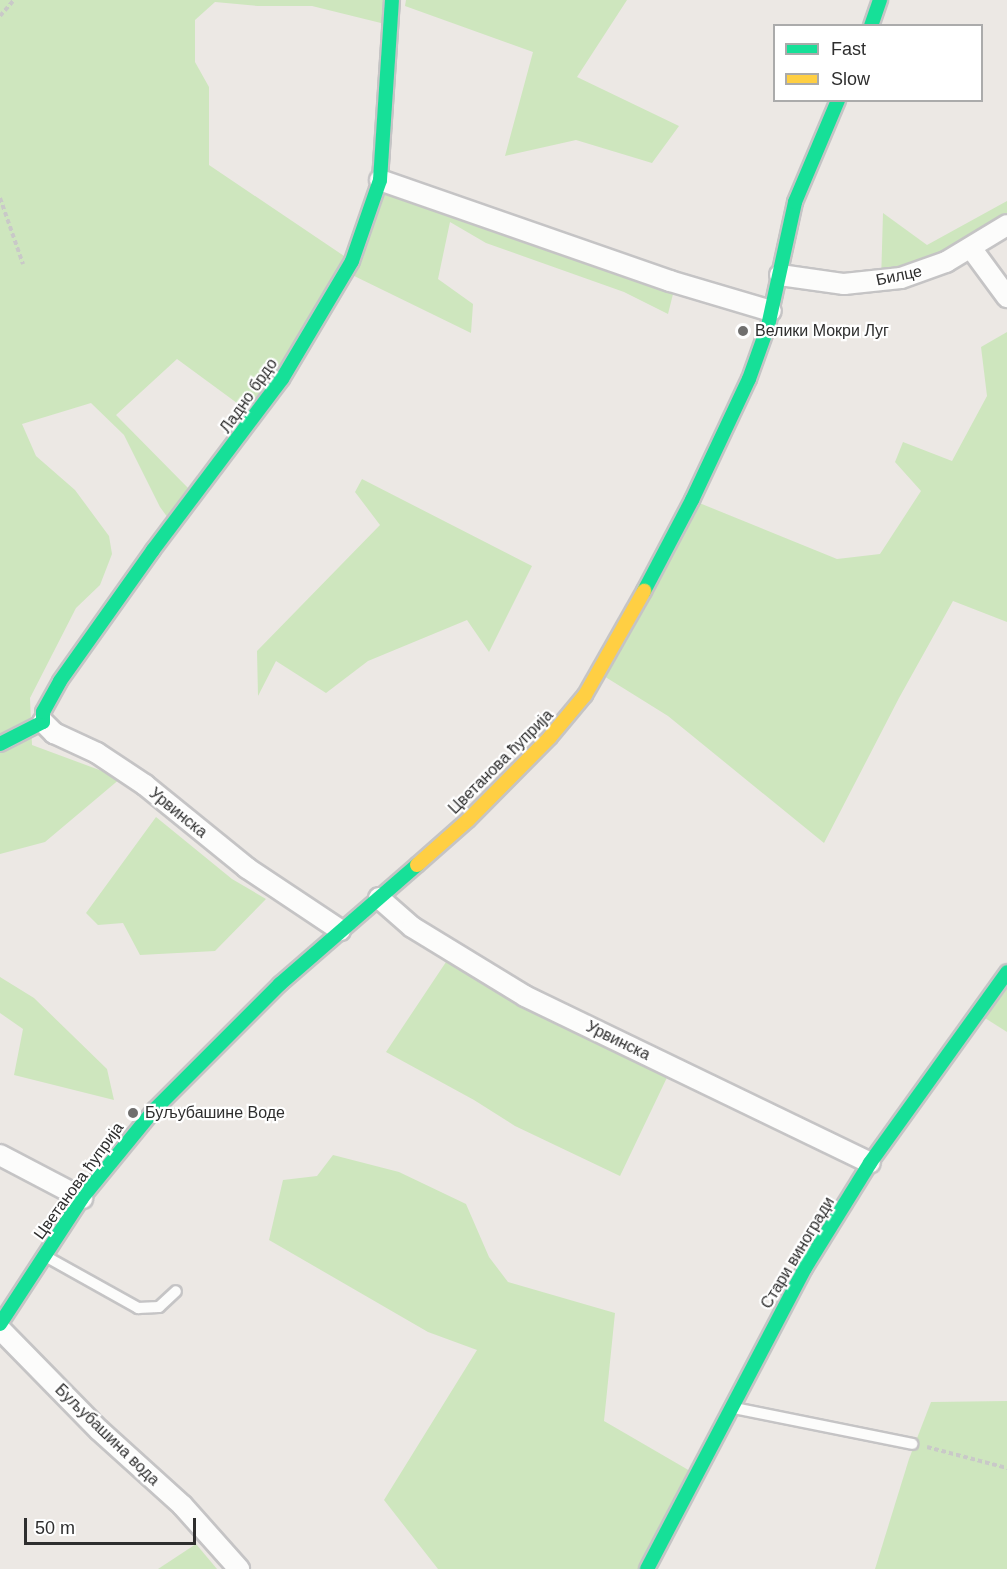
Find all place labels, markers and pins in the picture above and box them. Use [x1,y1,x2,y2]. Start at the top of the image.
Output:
place label: Велики Мокри Луг [755,321,889,341]
marker: Велики Мокри Луг [736,324,750,338]
place label: Буљубашине Воде [145,1103,285,1123]
marker: Буљубашине Воде [126,1106,140,1120]

